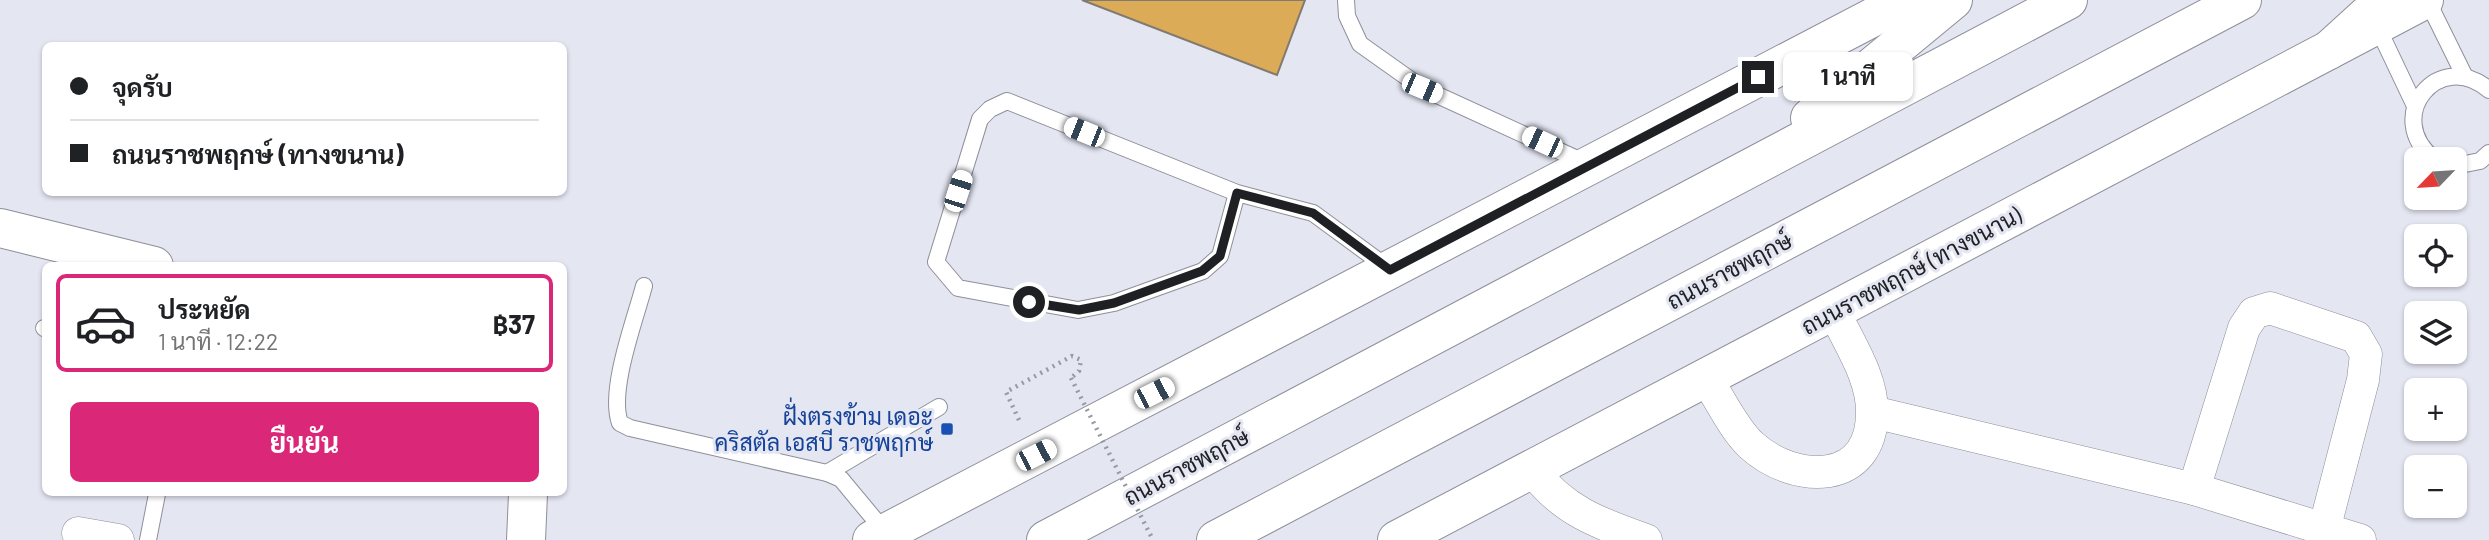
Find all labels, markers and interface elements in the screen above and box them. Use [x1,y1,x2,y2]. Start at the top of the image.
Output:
callout: 1 นาที [1782,52,1912,102]
route end [1742,61,1774,93]
text: 1 นาที [1820,62,1876,90]
car [1399,70,1446,106]
text: จุดรับ [112,71,173,102]
car [1061,114,1108,150]
car [1519,124,1566,160]
text: ถนนราชพฤกษ์ (ทางขนาน) [112,138,404,169]
north arrow [2404,147,2468,210]
map controls [2404,147,2467,518]
car [942,168,975,214]
street label: ถนนราชพฤกษ์ (ทางขนาน) [1796,199,2027,341]
street label: ถนนราชพฤกษ์ [1661,224,1797,316]
button: locate [2404,224,2467,287]
route start [1013,286,1045,318]
icon: car [74,292,137,355]
text: ประหยัด [158,293,251,324]
button: layers [2404,301,2467,364]
text: ฿37 [492,308,535,339]
text: 1 นาที · 12:22 [158,327,278,355]
car [1131,374,1178,412]
button: + [2404,378,2467,441]
place label: ฝั่งตรงข้าม เดอะ คริสตัล เอสบี ราชพฤกษ์ [714,397,933,457]
button: ยืนยัน [70,402,539,482]
street label: ถนนราชพฤกษ์ [1118,420,1254,512]
marker: ฝั่งตรงข้าม เดอะ คริสตัล เอสบี ราชพฤกษ์ [939,421,955,437]
car [1013,436,1060,474]
button: − [2404,455,2467,518]

